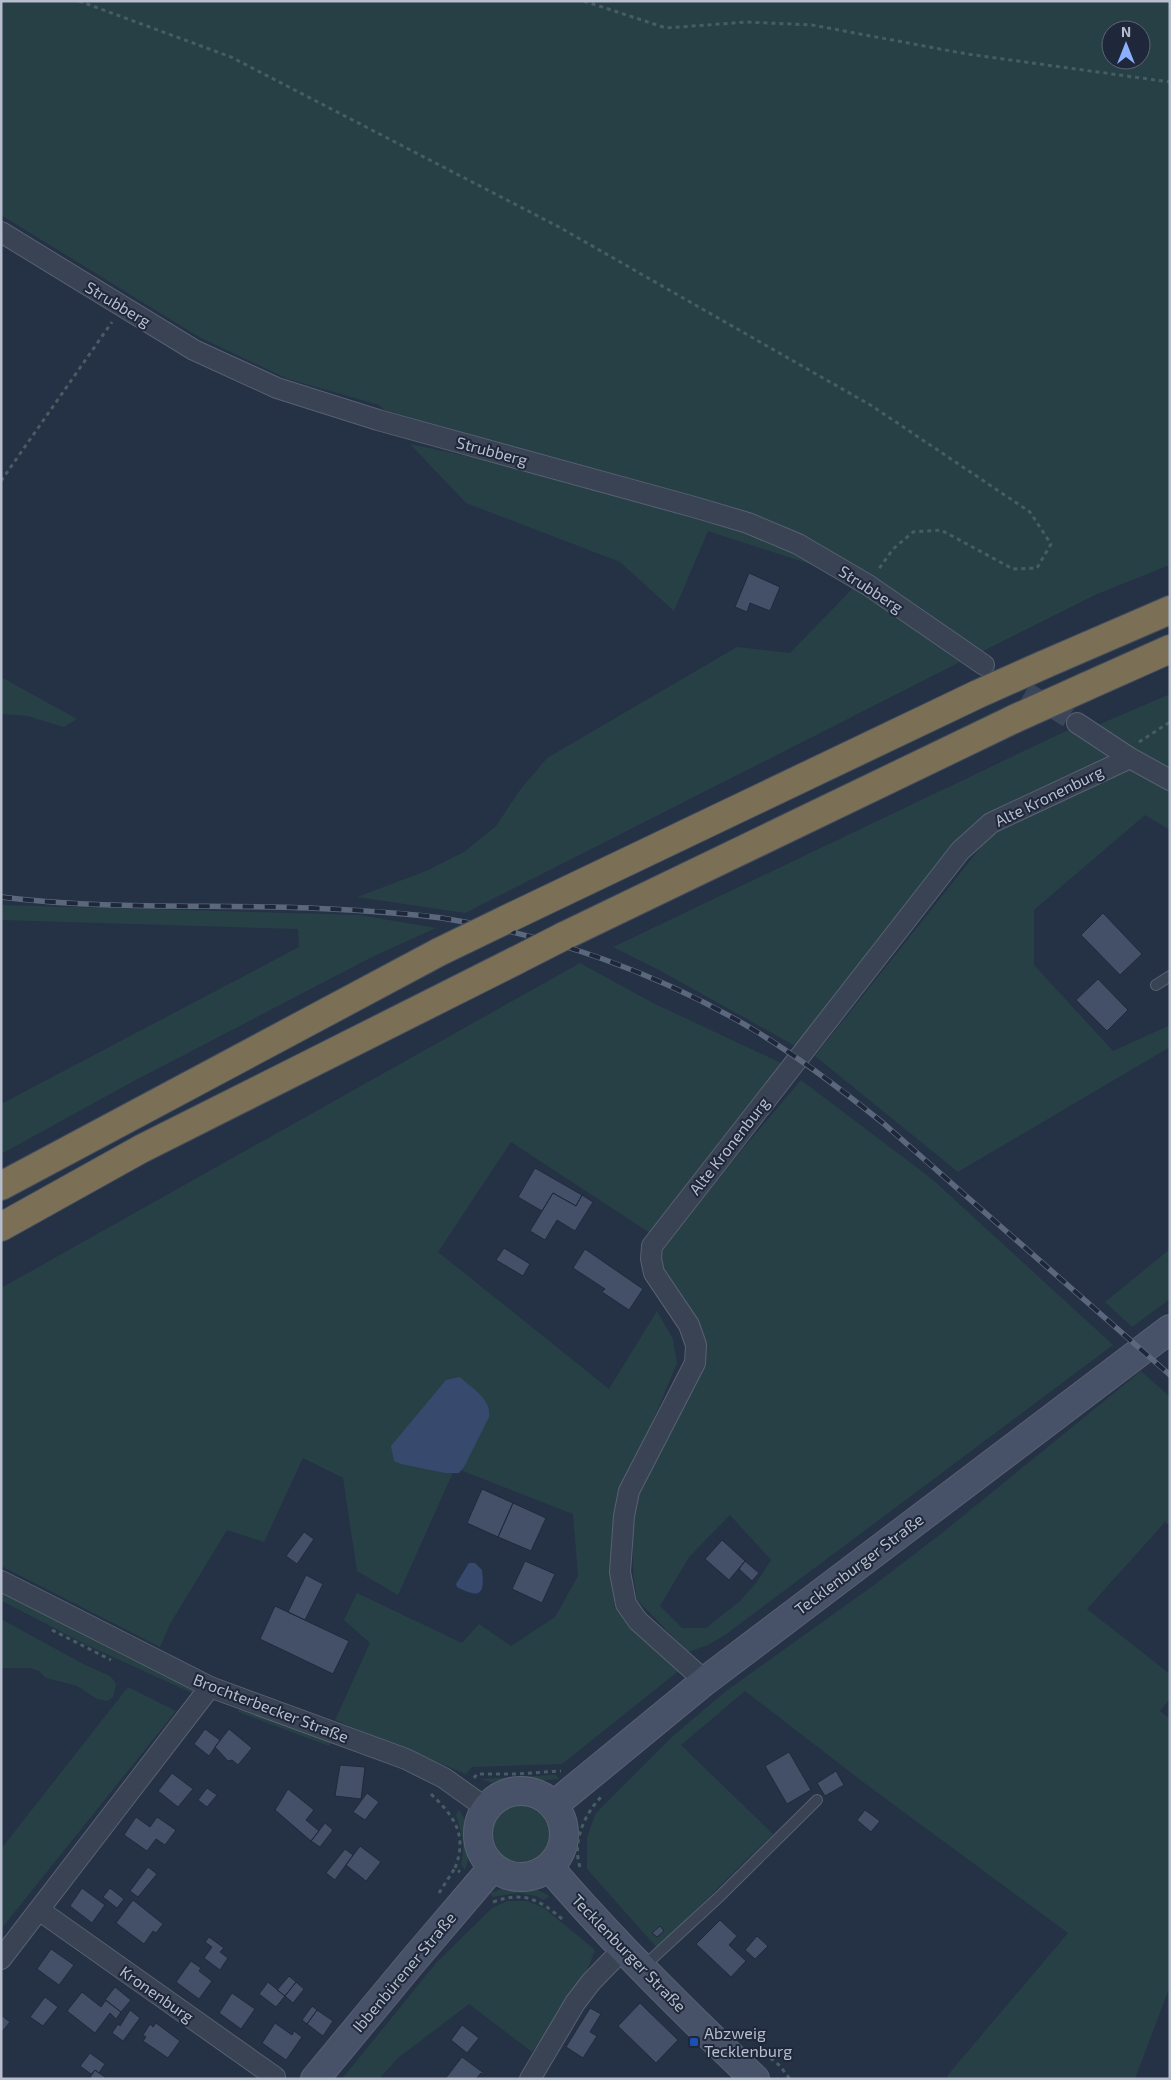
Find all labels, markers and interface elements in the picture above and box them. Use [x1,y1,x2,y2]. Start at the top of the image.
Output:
north arrow [1101,20,1151,70]
text: N [1121,23,1131,40]
street label: Strubberg [82,277,154,330]
street label: Strubberg [455,432,530,469]
street label: Strubberg [836,561,907,616]
street label: Alte Kronenburg [991,761,1106,830]
street label: Alte Kronenburg [685,1093,773,1198]
street label: Tecklenburger Straße [791,1509,927,1618]
street label: Brochterbecker Straße [191,1669,351,1746]
street label: Tecklenburger Straße [568,1890,690,2015]
street label: Ibbenbürener Straße [348,1908,459,2035]
street label: Kronenburg [117,1961,198,2026]
place label: Abzweig Tecklenburg [704,2023,792,2060]
marker: Abzweig Tecklenburg [688,2036,700,2048]

